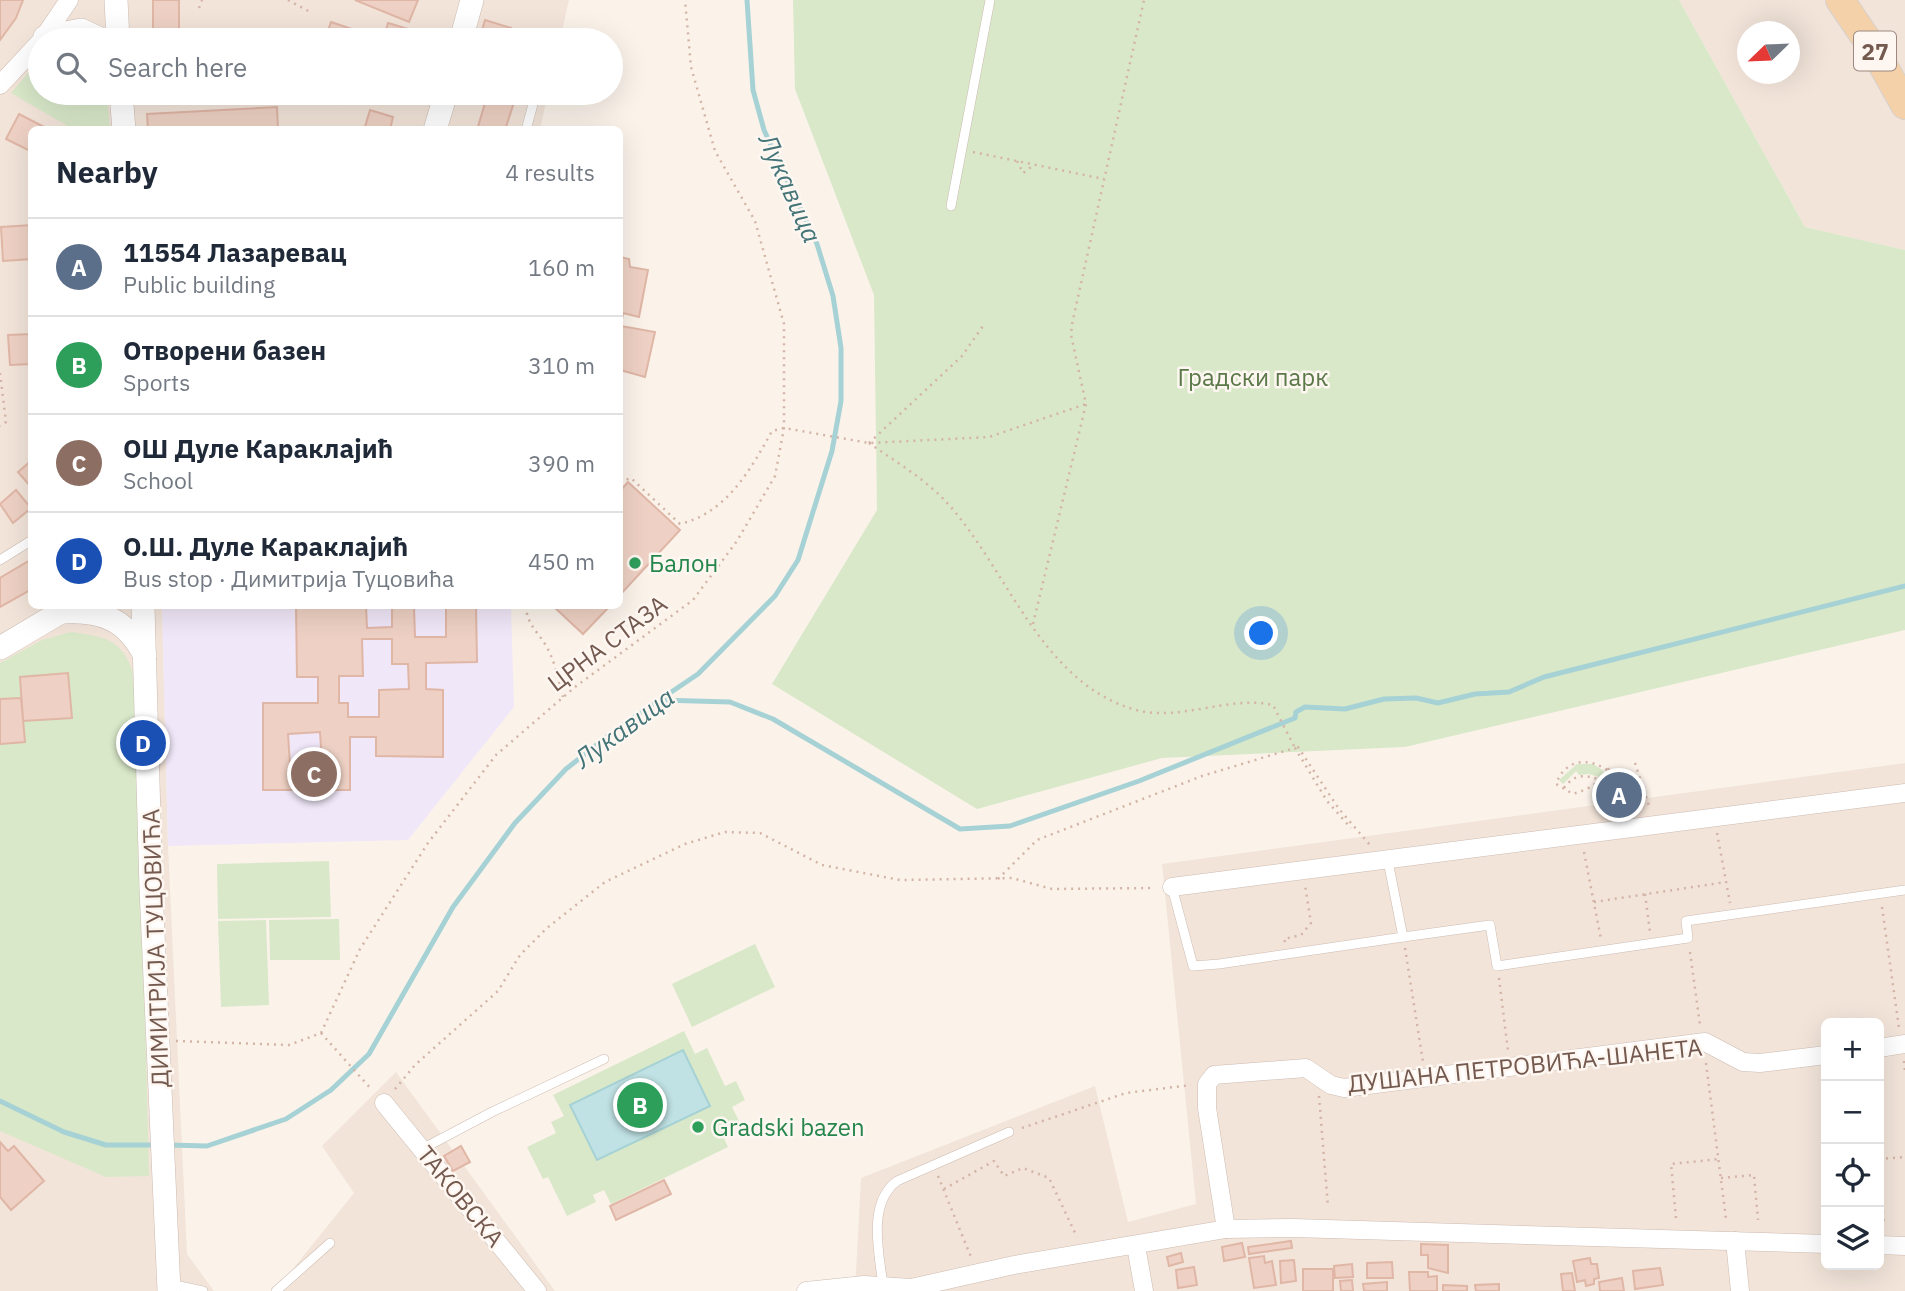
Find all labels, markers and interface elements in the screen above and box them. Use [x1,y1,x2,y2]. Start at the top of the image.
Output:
north arrow [1737,21,1800,84]
search box [28,28,623,105]
road number: 27 [1854,32,1896,70]
icon: search [52,48,90,86]
text: Search here [108,50,247,84]
water label: Лукавица [751,126,830,248]
text: Nearby [56,152,158,191]
text: 4 results [505,157,595,187]
text: 11554 Лазаревац [123,235,346,269]
text: A [71,252,87,282]
text: 160 m [528,252,595,282]
text: Public building [123,269,275,299]
text: Отворени базен [123,333,326,367]
text: B [71,350,87,380]
text: 310 m [528,350,595,380]
park label: Градски парк [1178,361,1328,393]
text: Sports [123,367,190,397]
text: ОШ Дуле Караклајић [123,431,393,465]
text: C [72,448,86,478]
text: 390 m [528,448,595,478]
text: School [123,465,193,495]
text: О.Ш. Дуле Караклајић [123,529,408,563]
text: D [71,546,87,576]
text: 450 m [528,546,595,576]
place label: Балон [649,547,718,579]
marker: Балон [627,555,643,571]
text: Bus stop · Димитрија Туцовића [123,563,454,593]
street label: ЦРНА СТАЗА [541,588,673,698]
your location [1244,616,1278,650]
water label: Лукавица [565,679,681,776]
pin: D [120,717,166,769]
pin: C [291,748,337,800]
pin: A [1596,769,1642,821]
street label: ДИМИТРИЈА ТУЦОВИЋА [134,808,176,1088]
map controls [1821,1018,1884,1270]
button: + [1821,1018,1884,1081]
street label: ДУШАНА ПЕТРОВИЋА-ШАНЕТА [1346,1030,1704,1100]
pin: B [617,1079,663,1131]
button: − [1821,1081,1884,1144]
place label: Gradski bazen [712,1111,865,1143]
marker: Gradski bazen [690,1119,706,1135]
street label: ТАКОВСКА [410,1139,512,1253]
button: locate [1821,1144,1884,1207]
button: layers [1821,1207,1884,1270]

